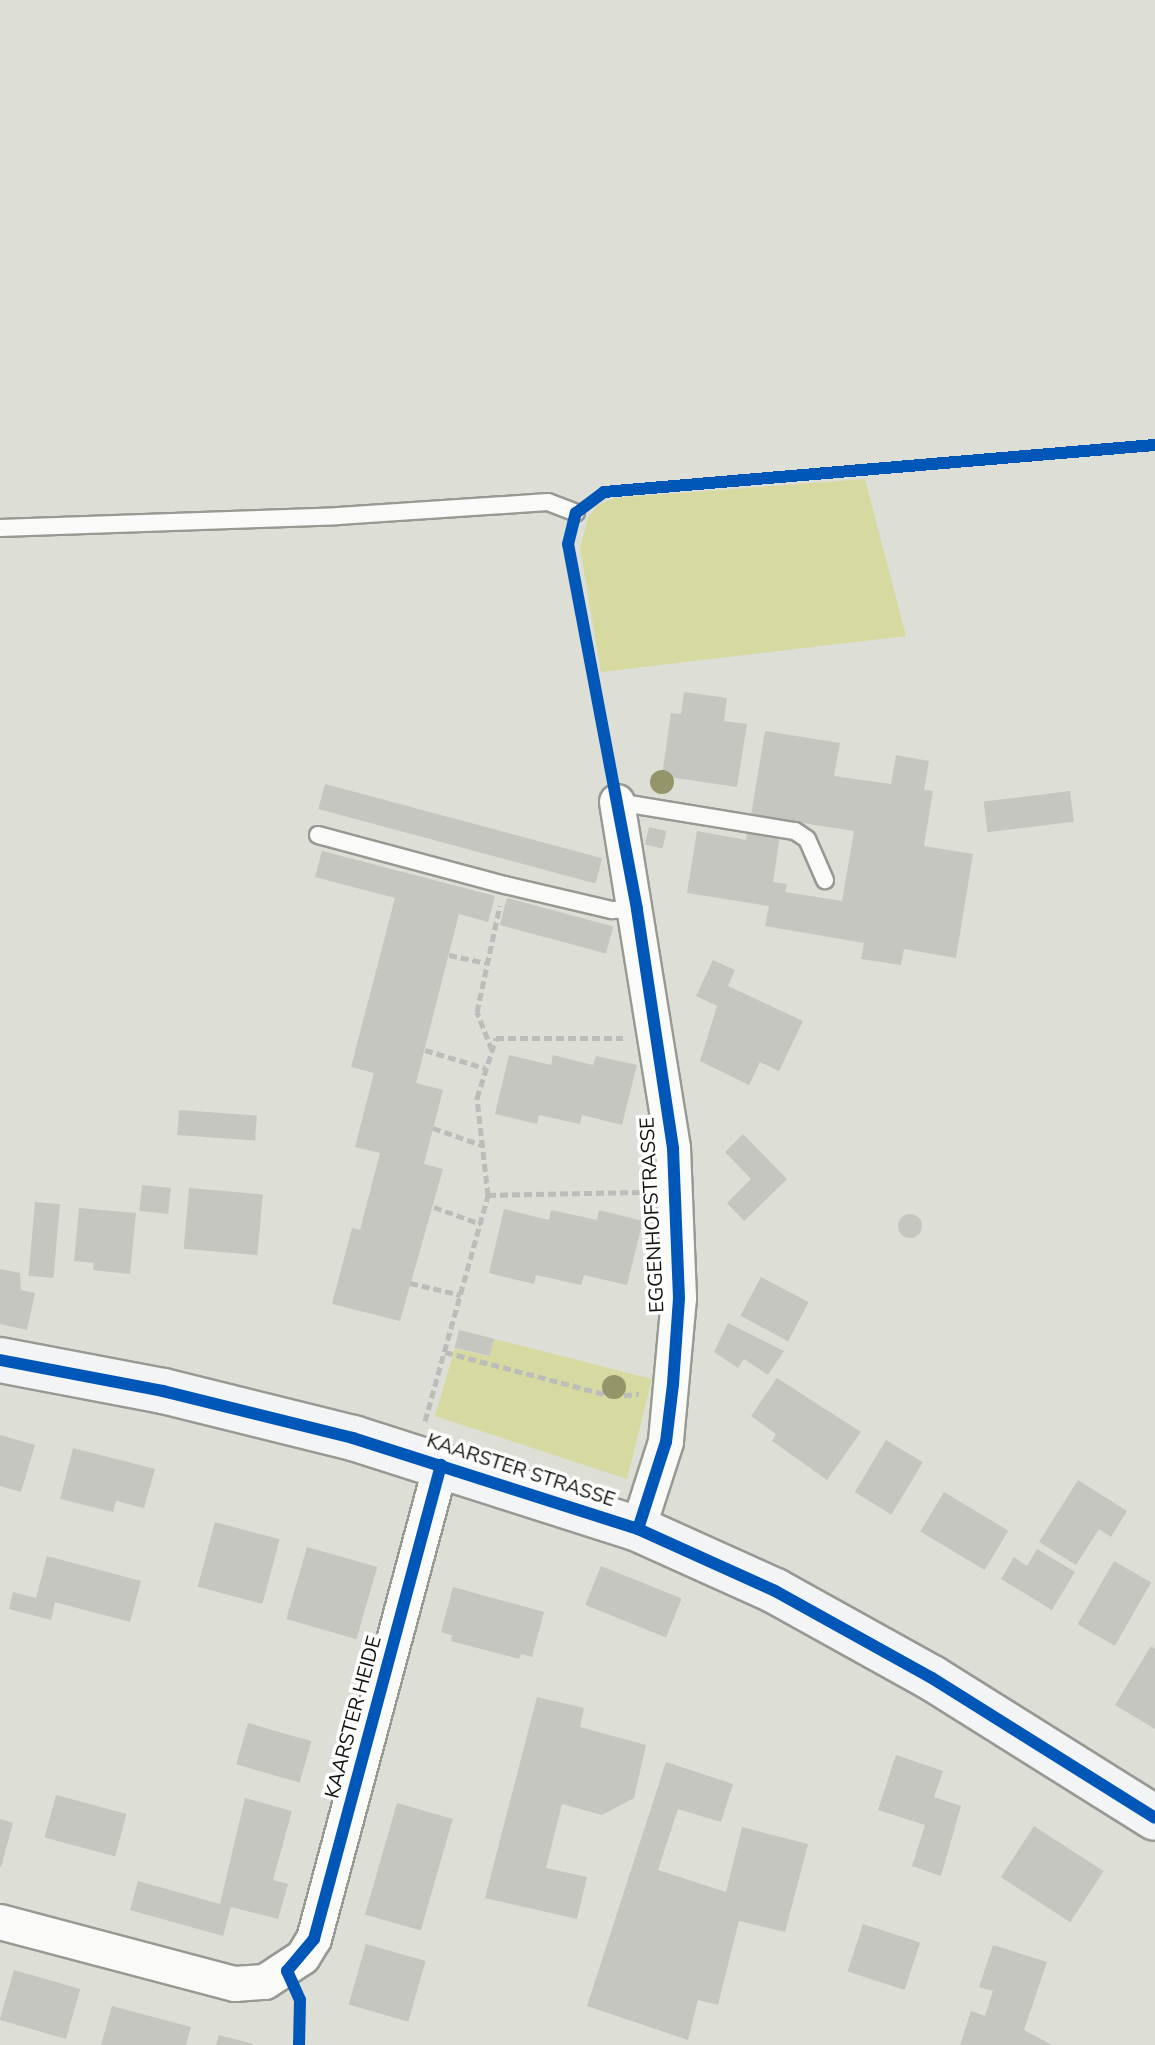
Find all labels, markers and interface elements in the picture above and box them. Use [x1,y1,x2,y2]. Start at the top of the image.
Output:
street label: EGGENHOFSTRASSE [635,1116,669,1314]
street label: KAARSTER STRASSE [424,1428,618,1512]
street label: KAARSTER HEIDE [320,1633,386,1801]

